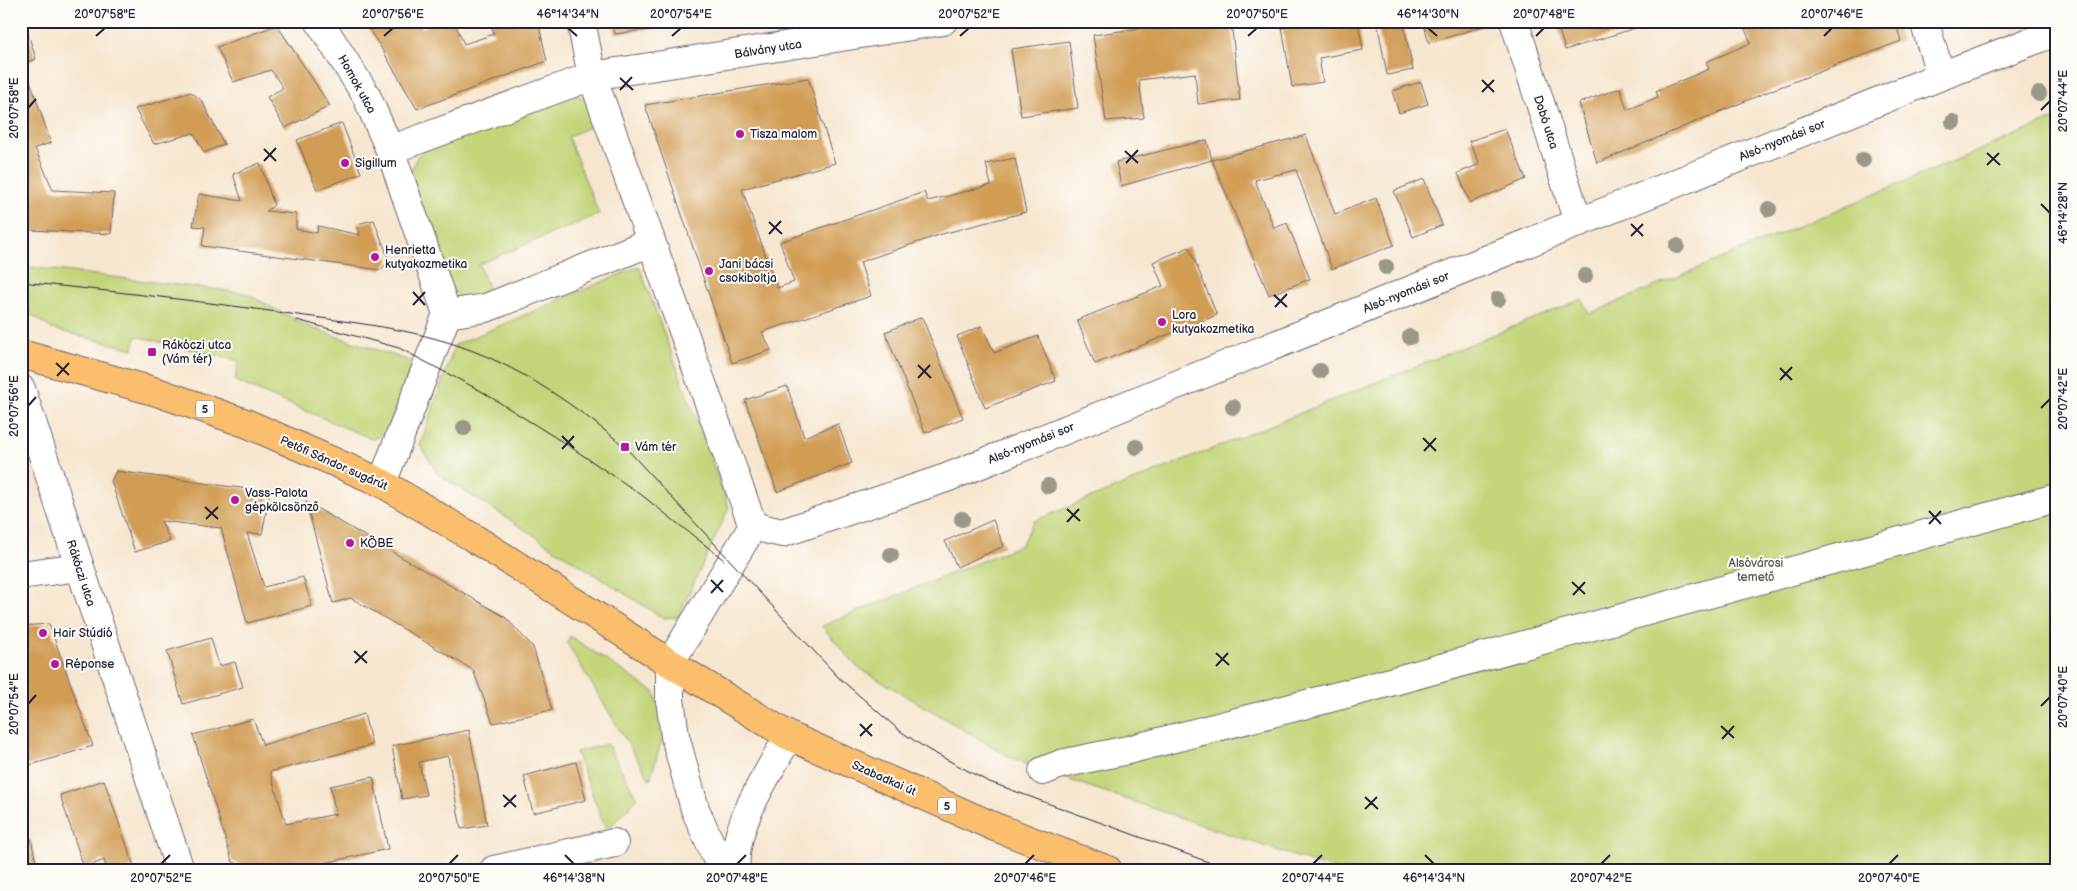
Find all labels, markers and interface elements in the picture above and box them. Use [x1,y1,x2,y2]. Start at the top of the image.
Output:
text: 20°07'58"E [74,7,136,22]
text: 20°07'56"E [362,7,424,22]
text: 46°14'34"N [537,7,599,22]
text: 20°07'54"E [650,7,712,22]
text: 20°07'52"E [938,7,1000,22]
text: 20°07'50"E [1226,7,1288,22]
text: 46°14'30"N [1397,7,1459,22]
text: 20°07'48"E [1513,7,1575,22]
text: 20°07'46"E [1801,7,1863,22]
street label: Bálvány utca [733,37,803,62]
street label: Homok utca [334,52,379,116]
text: 20°07'44"E [2056,70,2071,132]
text: 20°07'58"E [7,77,22,139]
street label: Dobó utca [1530,93,1561,151]
street label: Alsó-nyomási sor [1737,116,1828,165]
place label: Tisza malom [750,127,817,142]
marker: Tisza malom [734,128,746,140]
place label: Sigillum [355,156,397,171]
marker: Sigillum [339,157,351,169]
text: 46°14'28"N [2056,182,2071,244]
place label: Henrietta kutyakozmetika [385,243,467,272]
marker: Henrietta kutyakozmetika [369,251,381,263]
place label: Jani bácsi csokiboltja [719,257,777,286]
marker: Jani bácsi csokiboltja [703,265,715,277]
street label: Alsó-nyomási sor [1361,268,1452,317]
place label: Lora kutyakozmetika [1172,308,1254,337]
marker: Lora kutyakozmetika [1156,316,1168,328]
place label: Rákóczi utca (Vám tér) [162,338,231,367]
marker: Rákóczi utca (Vám tér) [146,346,158,358]
text: 20°07'42"E [2056,368,2071,430]
text: 20°07'56"E [7,375,22,437]
road number: 5 [196,400,214,418]
street label: Alsó-nyomási sor [986,419,1077,468]
street label: Petőfi Sándor sugárút [278,433,390,494]
place label: Vám tér [635,440,677,455]
marker: Vám tér [619,441,631,453]
place label: Vass-Palota gépkölcsönző [245,486,319,515]
marker: Vass-Palota gépkölcsönző [229,494,241,506]
place label: KÖBE [360,535,393,551]
marker: KÖBE [344,537,356,549]
street label: Rákóczi utca [63,538,98,609]
park label: Alsóvárosi temető [1729,556,1784,585]
place label: Hair Stúdió [53,626,113,641]
marker: Hair Stúdió [37,627,49,639]
place label: Réponse [65,657,114,672]
marker: Réponse [49,658,61,670]
text: 20°07'40"E [2056,666,2071,728]
text: 20°07'54"E [7,673,22,735]
street label: Szabadkai út [849,758,919,799]
road number: 5 [938,798,956,814]
text: 20°07'52"E [130,871,192,886]
text: 20°07'50"E [418,871,480,886]
text: 46°14'38"N [543,871,605,886]
text: 20°07'48"E [706,871,768,886]
text: 20°07'46"E [994,871,1056,886]
text: 20°07'44"E [1282,871,1344,886]
text: 46°14'34"N [1403,871,1465,886]
text: 20°07'42"E [1570,871,1632,886]
text: 20°07'40"E [1858,871,1920,886]

